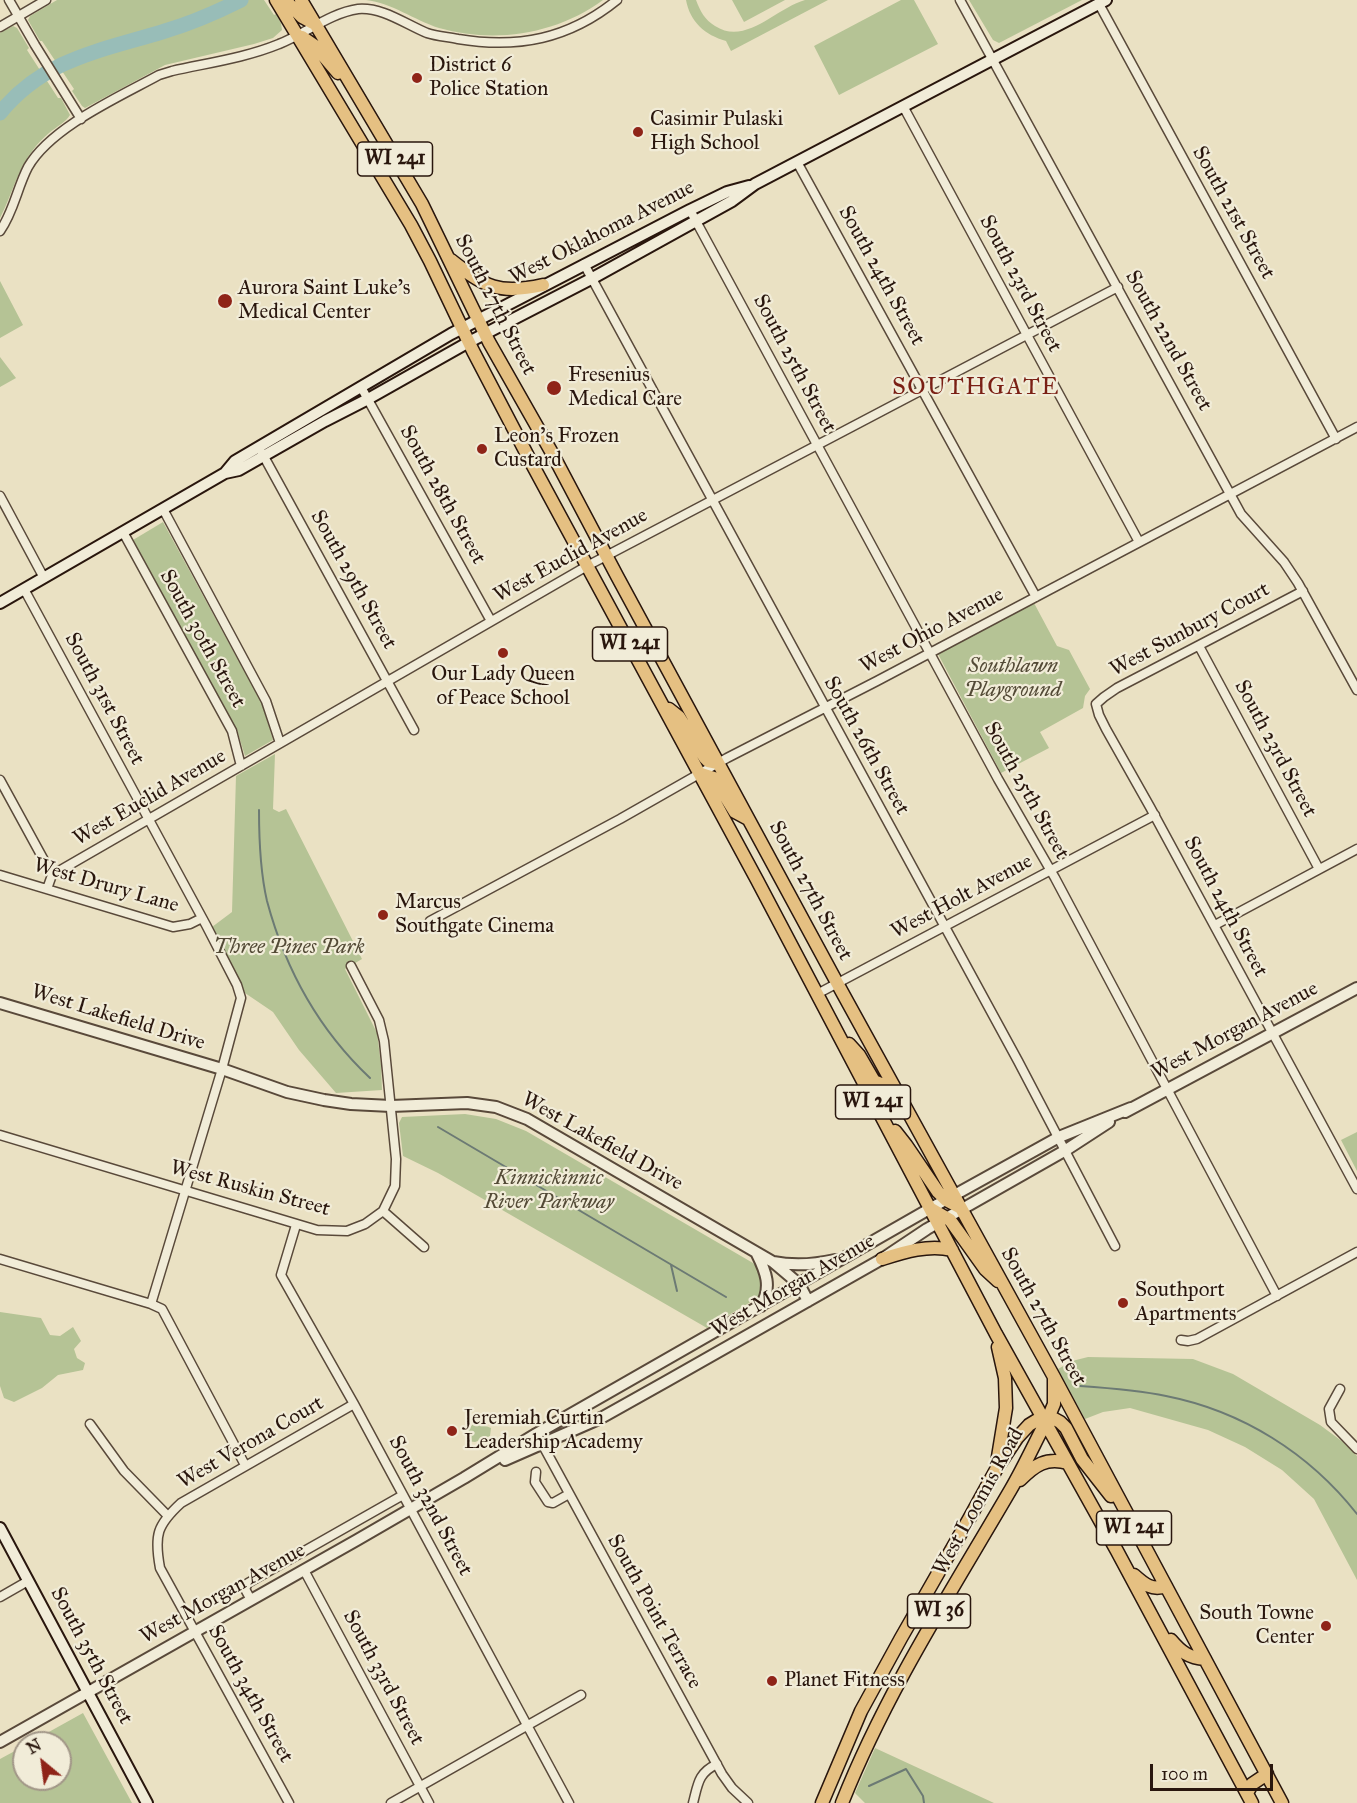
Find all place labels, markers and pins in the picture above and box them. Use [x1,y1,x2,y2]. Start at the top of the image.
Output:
place label: District 6 Police Station [429,53,548,103]
marker: District 6 Police Station [410,71,424,85]
place label: Casimir Pulaski High School [650,107,783,157]
marker: Casimir Pulaski High School [631,125,645,139]
place label: Aurora Saint Luke's Medical Center [238,276,411,326]
marker: Aurora Saint Luke's Medical Center [216,292,234,310]
place label: Fresenius Medical Care [568,363,682,413]
marker: Fresenius Medical Care [545,379,563,397]
place label: Leon's Frozen Custard [494,424,619,474]
marker: Leon's Frozen Custard [475,442,489,456]
marker: Our Lady Queen of Peace School [496,646,510,660]
place label: Our Lady Queen of Peace School [431,662,575,712]
place label: Marcus Southgate Cinema [395,890,554,940]
marker: Marcus Southgate Cinema [376,908,390,922]
place label: Southport Apartments [1135,1278,1237,1328]
marker: Southport Apartments [1116,1296,1130,1310]
place label: Jeremiah Curtin Leadership Academy [464,1406,643,1456]
marker: Jeremiah Curtin Leadership Academy [445,1424,459,1438]
place label: South Towne Center [1199,1601,1314,1651]
marker: South Towne Center [1319,1619,1333,1633]
place label: Planet Fitness [784,1668,905,1694]
marker: Planet Fitness [765,1674,779,1688]

